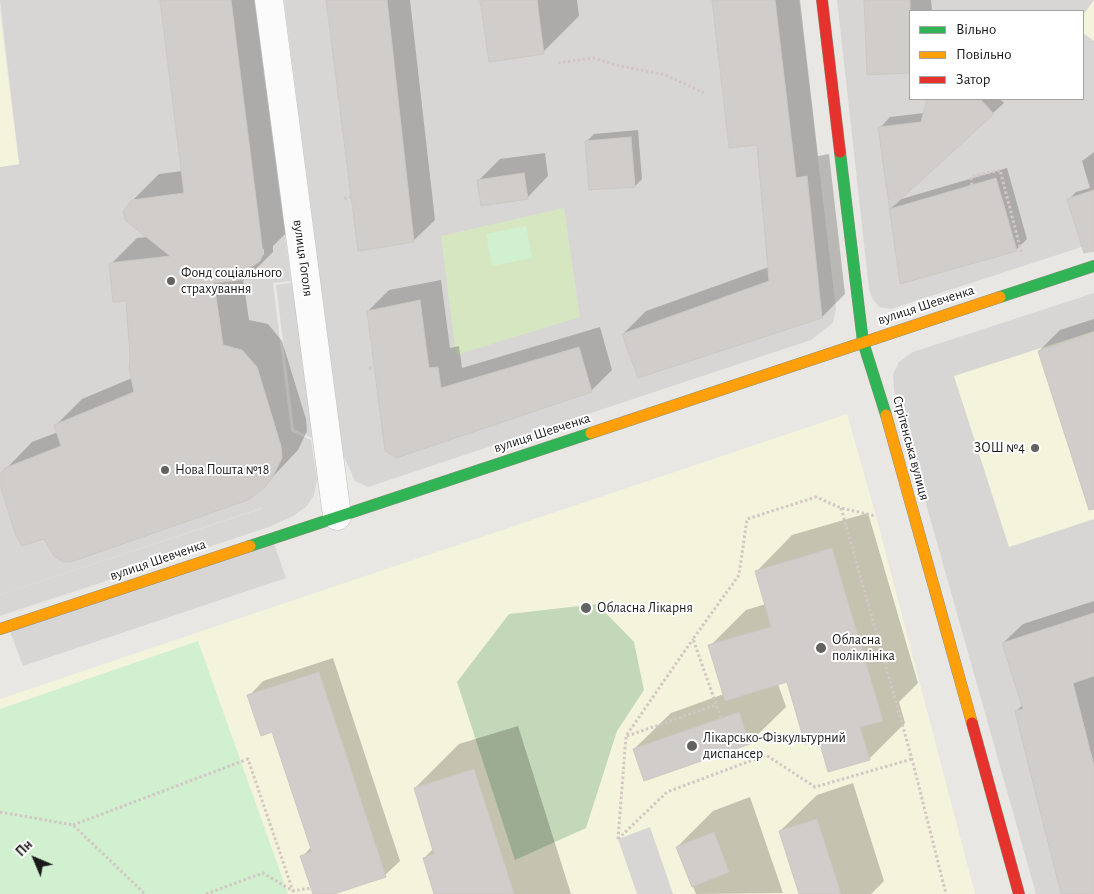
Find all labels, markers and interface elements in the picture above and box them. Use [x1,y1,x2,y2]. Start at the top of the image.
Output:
legend [909,10,1084,100]
text: Вільно [956,22,996,37]
text: Повільно [956,47,1012,62]
text: Затор [956,72,990,87]
street label: вулиця Гоголя [289,218,317,298]
place label: Фонд соціального страхування [181,265,282,298]
marker: Фонд соціального страхування [165,275,177,287]
street label: вулиця Шевченка [876,281,976,329]
street label: Стрітенська вулиця [889,394,933,502]
street label: вулиця Шевченка [492,409,592,457]
place label: ЗОШ №4 [974,440,1025,456]
marker: ЗОШ №4 [1029,442,1041,454]
place label: Нова Пошта №18 [175,462,269,478]
marker: Нова Пошта №18 [159,464,171,476]
street label: вулиця Шевченка [108,536,208,584]
place label: Обласна Лікарня [597,600,693,616]
marker: Обласна Лікарня [579,601,593,615]
place label: Обласна поліклініка [832,632,895,664]
marker: Обласна поліклініка [814,641,828,655]
place label: Лікарсько-Фізкультурний диспансер [703,730,846,762]
marker: Лікарсько-Фізкультурний диспансер [685,739,699,753]
north arrow [10,834,60,884]
text: Пн [13,837,35,859]

